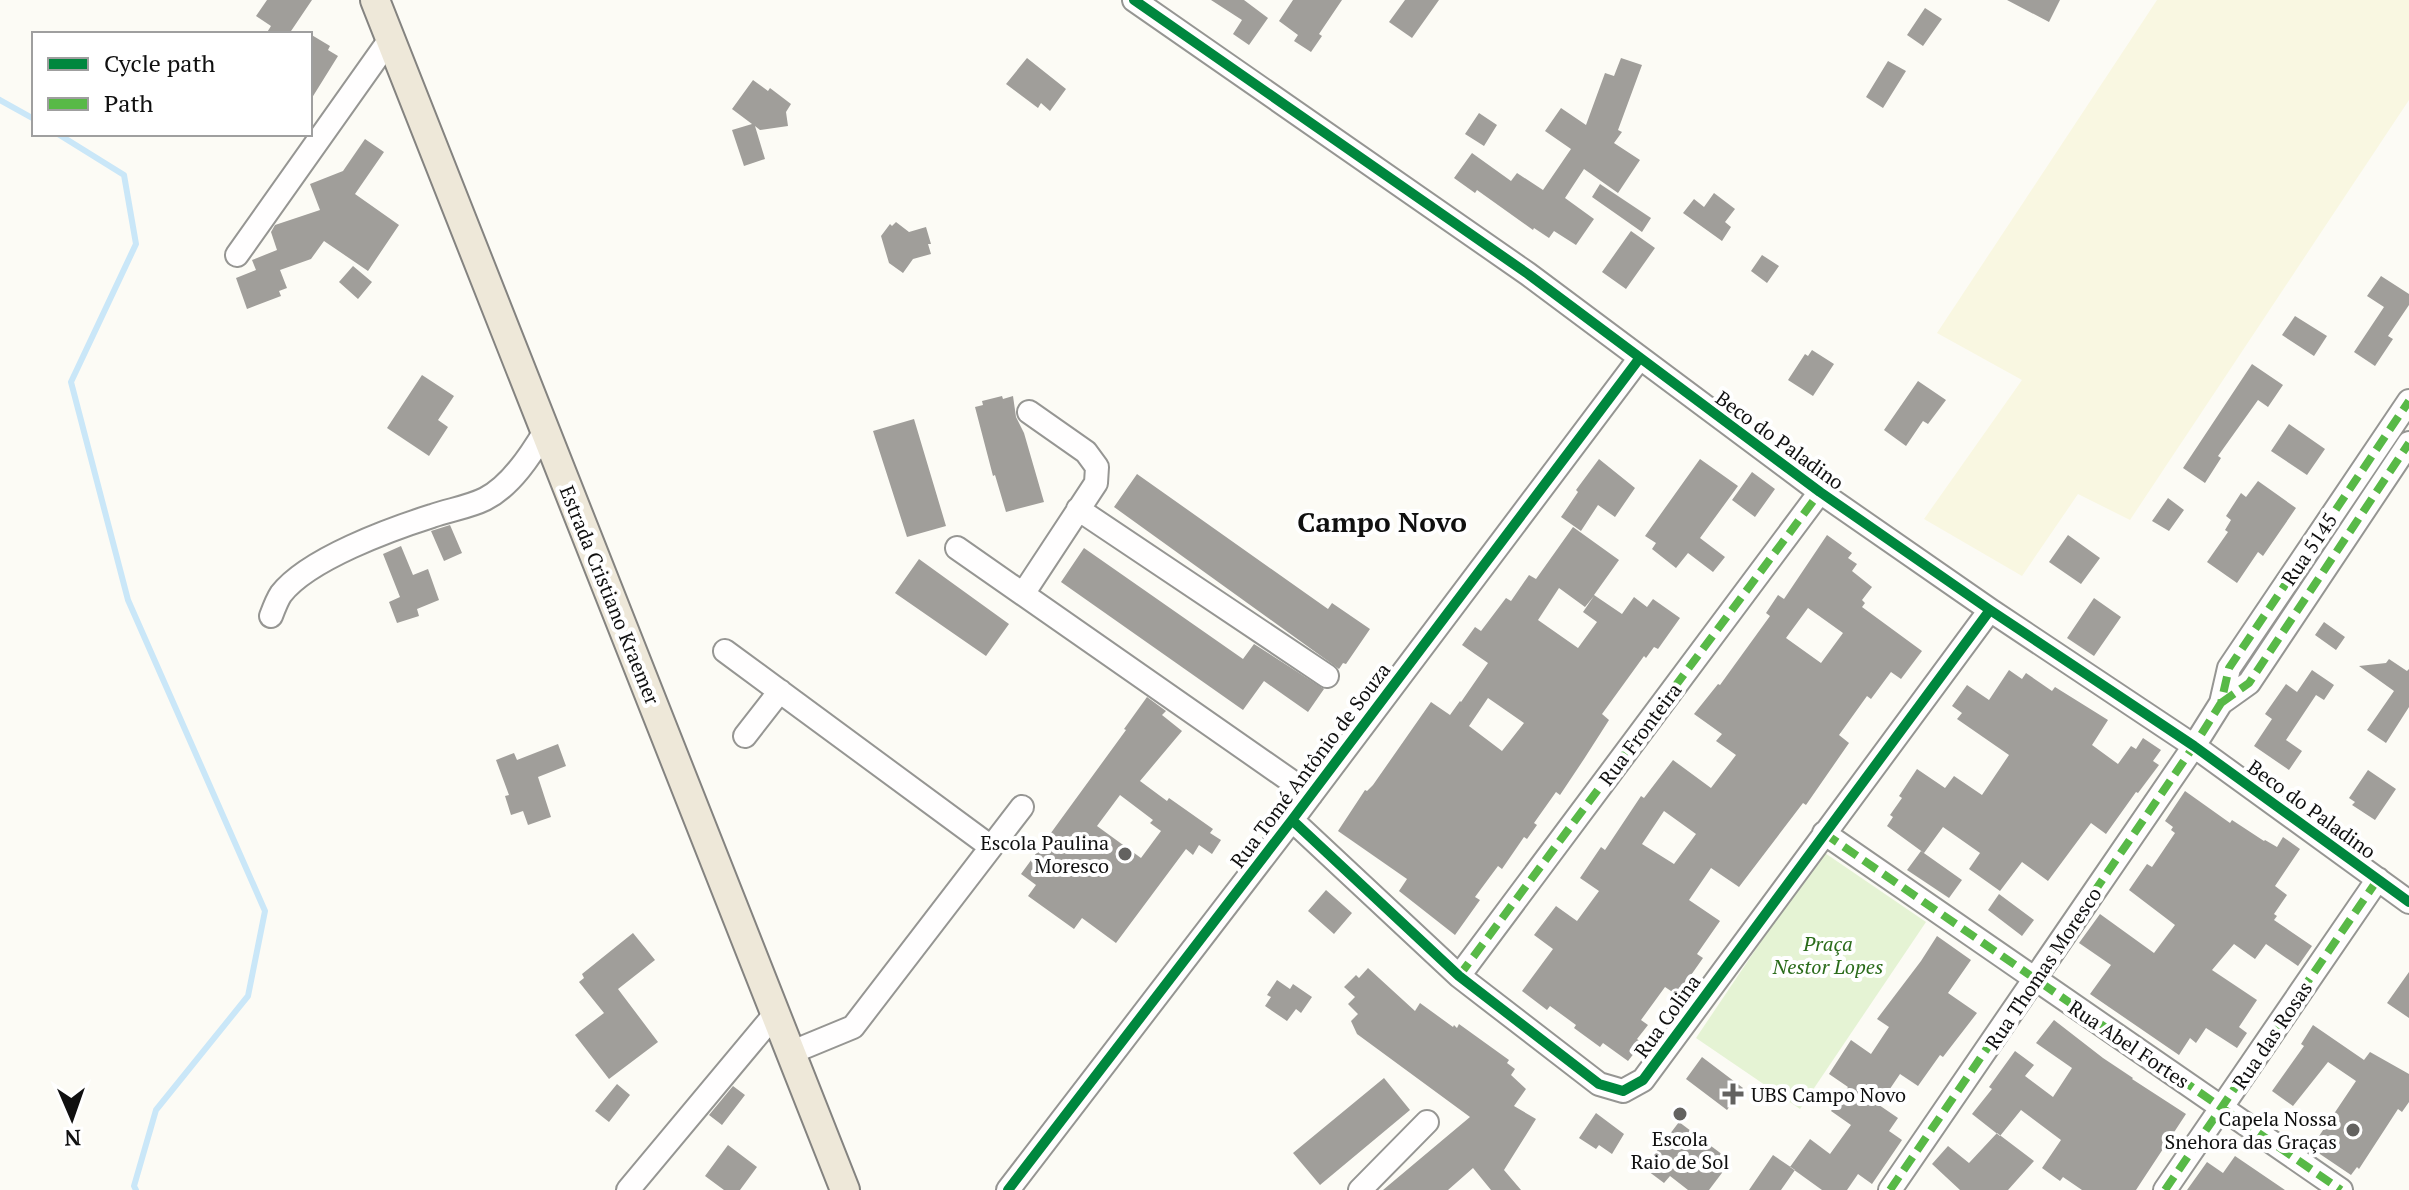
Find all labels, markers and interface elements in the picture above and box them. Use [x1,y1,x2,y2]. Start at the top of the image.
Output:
legend [32,32,312,136]
text: Cycle path [104,47,215,79]
text: Path [104,87,153,119]
street label: Beco do Paladino [1710,384,1850,496]
street label: Estrada Cristiano Kraemer [554,482,666,709]
district label: Campo Novo [1297,503,1467,540]
street label: Rua 5145 [2275,508,2343,590]
street label: Rua Tomé Antônio de Souza [1224,657,1396,873]
street label: Rua Fronteira [1593,677,1687,791]
street label: Beco do Paladino [2242,753,2382,865]
place label: Escola Paulina Moresco [980,829,1109,879]
marker: Escola Paulina Moresco [1116,845,1134,863]
street label: Rua Thomas Moresco [1979,882,2107,1054]
park label: Praça Nestor Lopes [1772,930,1883,980]
street label: Rua Colina [1628,969,1706,1063]
street label: Rua das Rosas [2226,976,2318,1094]
street label: Rua Abel Fortes [2063,994,2195,1094]
north arrow [32,1078,112,1158]
place label: UBS Campo Novo [1751,1081,1906,1108]
marker: UBS Campo Novo [1722,1083,1744,1105]
marker: Escola Raio de Sol [1671,1105,1689,1123]
place label: Capela Nossa Snehora das Graças [2165,1105,2337,1155]
marker: Capela Nossa Snehora das Graças [2344,1121,2362,1139]
text: N [64,1124,82,1153]
place label: Escola Raio de Sol [1631,1125,1729,1175]

